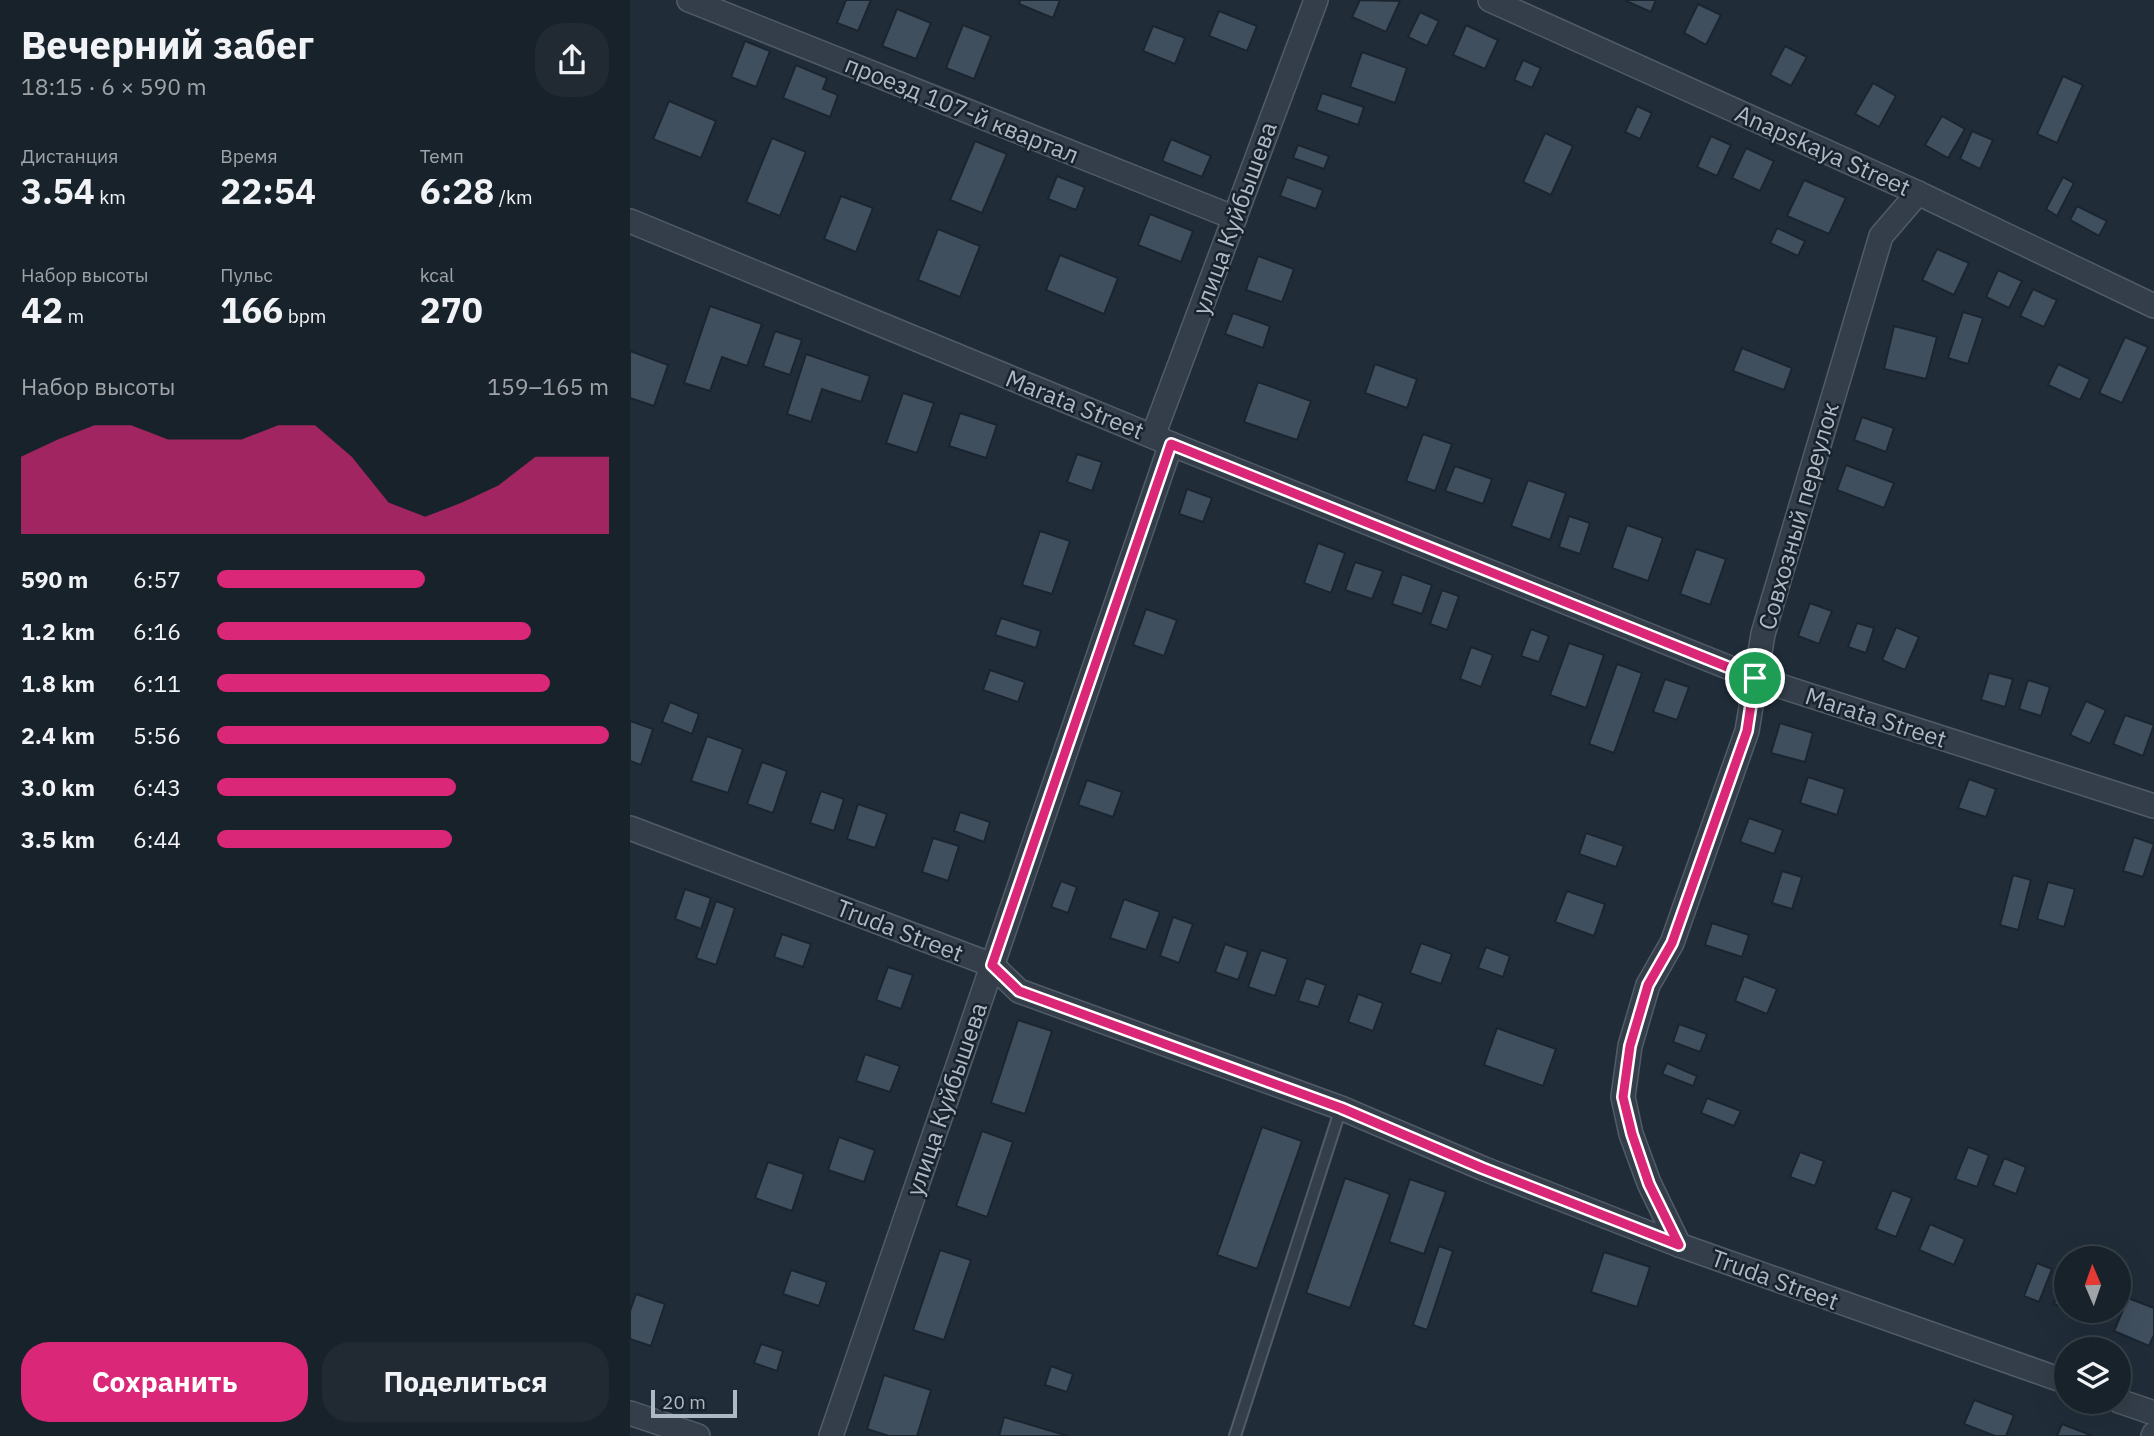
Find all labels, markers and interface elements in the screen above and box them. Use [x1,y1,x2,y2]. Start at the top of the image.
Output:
text: Вечерний забег [21,20,314,69]
button: share [535,23,609,97]
street label: проезд 107-й квартал [840,47,1084,171]
text: 18:15 · 6 × 590 m [21,71,207,101]
street label: Anapskaya Street [1730,97,1916,203]
street label: улица Куйбышева [1184,117,1284,319]
text: Дистанция [21,144,118,168]
text: Время [220,144,278,168]
text: Темп [420,144,464,168]
text: 3.54 [21,168,95,214]
text: 22:54 [220,168,316,214]
text: 6:28 [420,168,494,214]
text: km [95,185,126,209]
text: /km [494,185,533,209]
text: Набор высоты [21,263,148,287]
text: Пульс [220,263,273,287]
text: kcal [420,263,454,287]
text: 42 [21,287,63,333]
text: 166 [220,287,283,333]
text: 270 [420,287,483,333]
text: m [63,304,84,328]
text: bpm [283,304,326,328]
street label: Marata Street [1001,362,1149,446]
text: Набор высоты [21,371,175,401]
text: 159–165 m [487,371,609,401]
street label: Совхозный переулок [1750,398,1846,634]
text: 590 m [21,564,88,594]
text: 6:57 [133,564,181,594]
text: 1.2 km [21,616,95,646]
text: 6:16 [133,616,181,646]
pin [1725,648,1785,708]
icon: arrive [1736,659,1774,697]
text: 1.8 km [21,668,95,698]
text: 6:11 [133,668,181,698]
street label: Marata Street [1801,679,1951,755]
text: 2.4 km [21,720,95,750]
text: 5:56 [133,720,181,750]
text: 3.0 km [21,772,95,802]
text: 6:43 [133,772,181,802]
text: 3.5 km [21,824,95,854]
text: 6:44 [133,824,181,854]
street label: Truda Street [832,891,968,969]
street label: улица Куйбышева [898,998,994,1200]
street label: Truda Street [1707,1241,1843,1317]
north arrow [2054,1246,2132,1323]
map controls [2054,1246,2131,1414]
button: layers [2054,1337,2131,1414]
button: Сохранить [21,1342,308,1422]
button: Поделиться [322,1342,609,1422]
scale bar [651,1387,737,1419]
text: 20 m [662,1390,706,1414]

